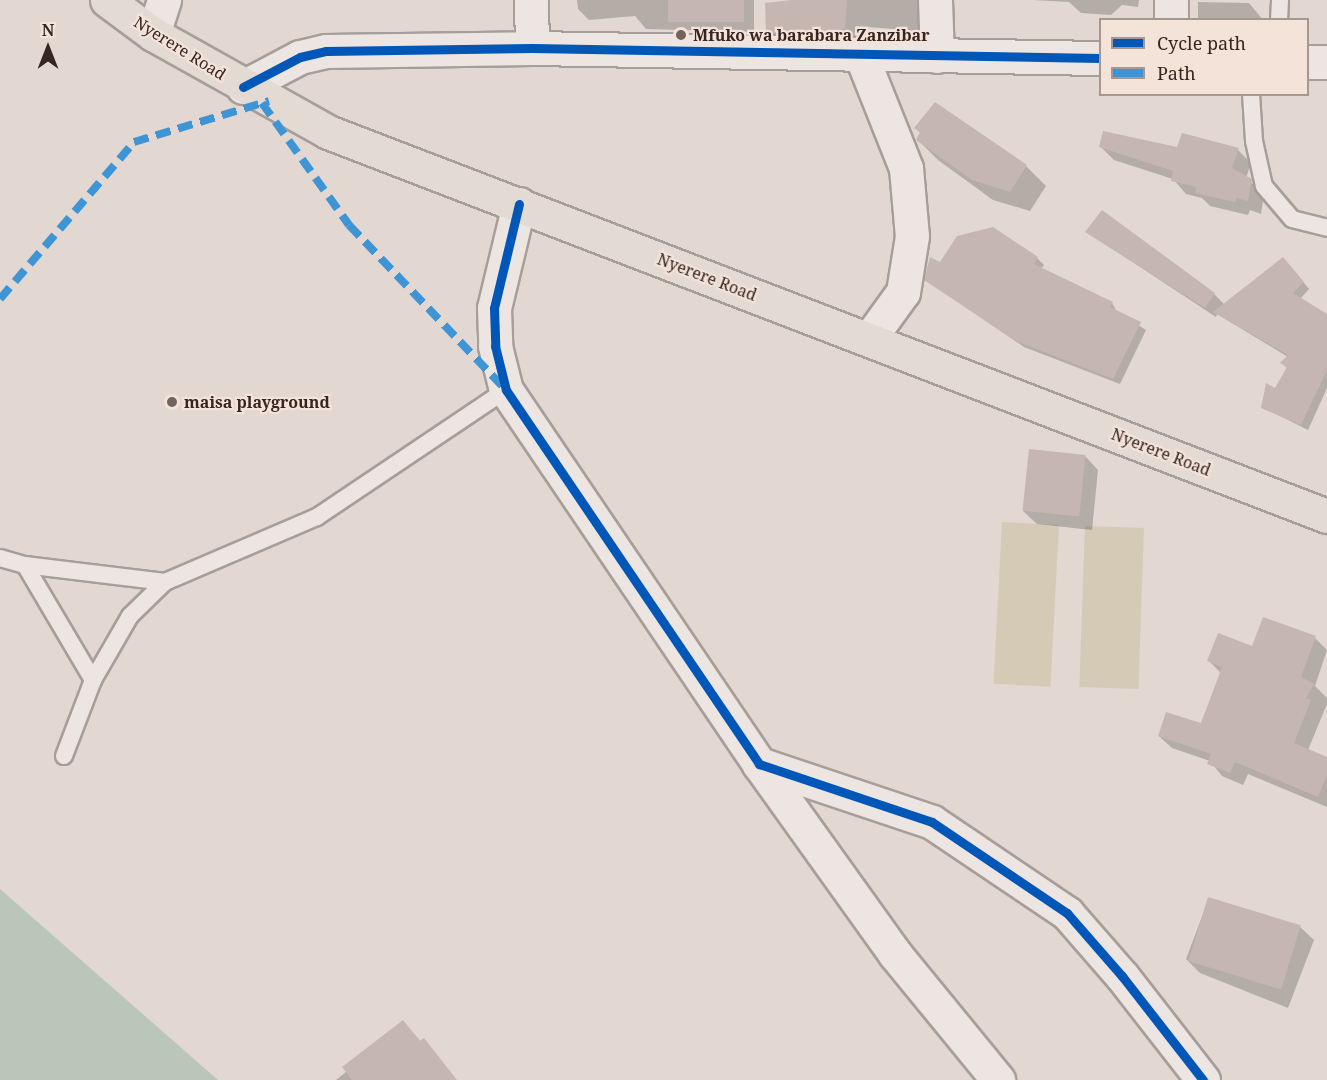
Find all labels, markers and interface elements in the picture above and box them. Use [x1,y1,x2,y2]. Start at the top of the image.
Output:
street label: Nyerere Road [131,12,229,84]
north arrow [18,18,78,78]
legend [1099,18,1309,96]
text: N [42,19,54,41]
place label: Mfuko wa barabara Zanzibar [693,25,930,45]
marker: Mfuko wa barabara Zanzibar [674,28,688,42]
text: Cycle path [1157,31,1246,55]
text: Path [1157,61,1196,85]
street label: Nyerere Road [655,249,759,305]
place label: maisa playground [184,392,330,412]
marker: maisa playground [165,395,179,409]
street label: Nyerere Road [1109,424,1213,480]

